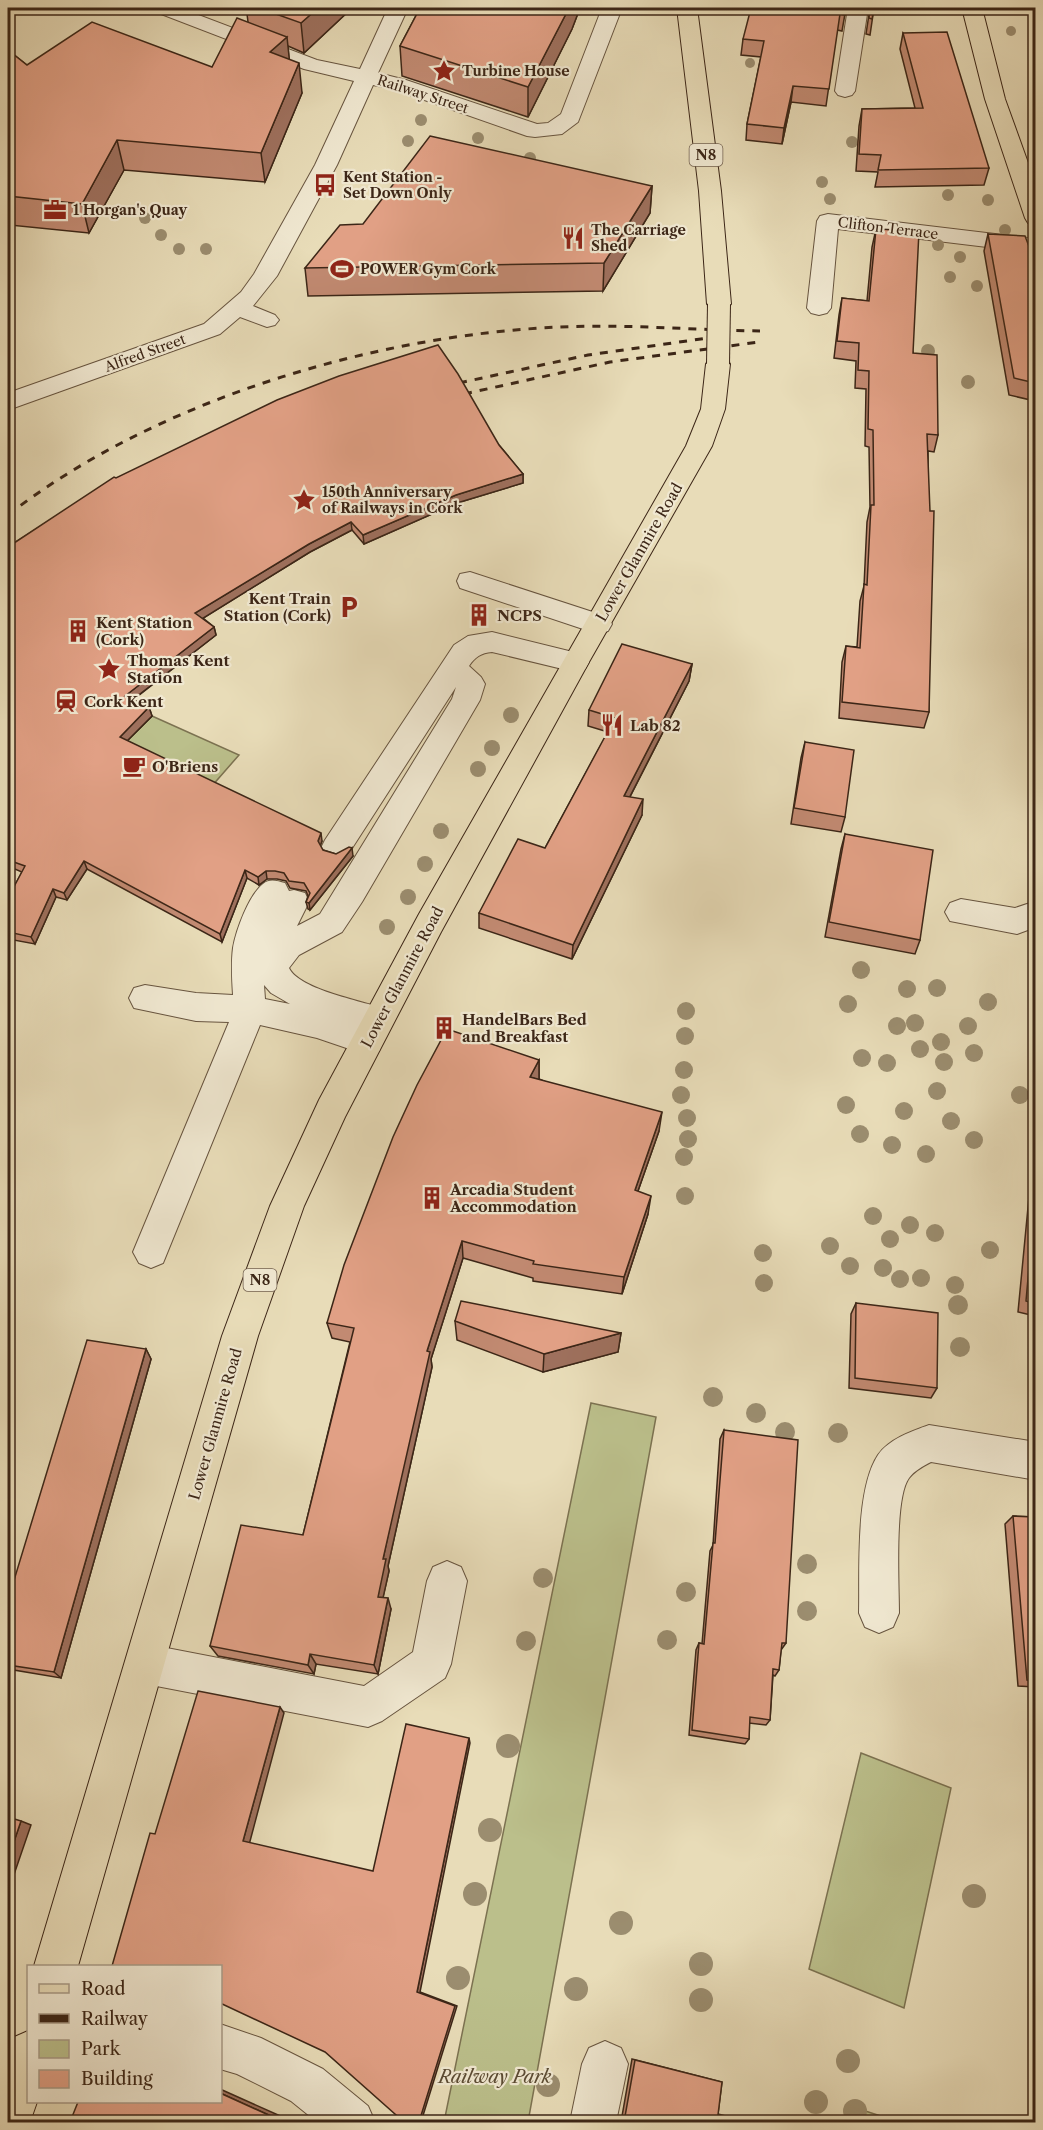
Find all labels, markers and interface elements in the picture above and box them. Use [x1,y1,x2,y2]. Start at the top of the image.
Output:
place icon: Turbine House [431,58,457,84]
place label: Turbine House [462,62,570,80]
street label: Railway Street [375,71,471,117]
road number: N8 [690,144,722,166]
place label: Kent Station - Set Down Only [343,168,452,202]
bus stop icon: Kent Station - Set Down Only [312,172,338,198]
office icon: 1 Horgan's Quay [42,197,68,223]
place label: 1 Horgan's Quay [73,201,187,219]
street label: Clifton Terrace [837,213,939,243]
place label: The Carriage Shed [591,221,686,255]
restaurant icon: The Carriage Shed [560,225,586,251]
sports icon: POWER Gym Cork [329,256,355,282]
place label: POWER Gym Cork [360,260,497,278]
street label: Alfred Street [101,330,188,376]
street label: Lower Glanmire Road [592,479,686,625]
place label: 150th Anniversary of Railways in Cork [322,483,463,517]
place icon: 150th Anniversary of Railways in Cork [291,487,317,513]
place label: Kent Train Station (Cork) [224,589,332,625]
parking icon: Kent Train Station (Cork) [336,594,362,620]
building icon: NCPS [466,602,492,628]
place label: NCPS [497,606,542,625]
place label: Kent Station (Cork) [96,613,193,649]
building icon: Kent Station (Cork) [65,618,91,644]
place label: Thomas Kent Station [127,651,230,687]
place icon: Thomas Kent Station [96,656,122,682]
station icon: Cork Kent [53,688,79,714]
place label: Cork Kent [84,692,163,711]
restaurant icon: Lab 82 [599,712,625,738]
place label: Lab 82 [630,716,681,735]
cafe icon: O'Briens [121,753,147,779]
place label: O'Briens [152,757,218,776]
street label: Lower Glanmire Road [357,903,447,1051]
place label: HandelBars Bed and Breakfast [462,1010,587,1046]
building icon: HandelBars Bed and Breakfast [431,1015,457,1041]
place label: Arcadia Student Accommodation [449,1180,577,1216]
building icon: Arcadia Student Accommodation [419,1185,445,1211]
road number: N8 [244,1269,276,1291]
street label: Lower Glanmire Road [184,1346,246,1502]
legend [27,1965,222,2103]
text: Road [81,1978,126,2000]
text: Railway [81,2008,149,2030]
text: Park [81,2038,122,2060]
park label: Railway Park [437,2066,552,2088]
text: Building [81,2068,153,2090]

